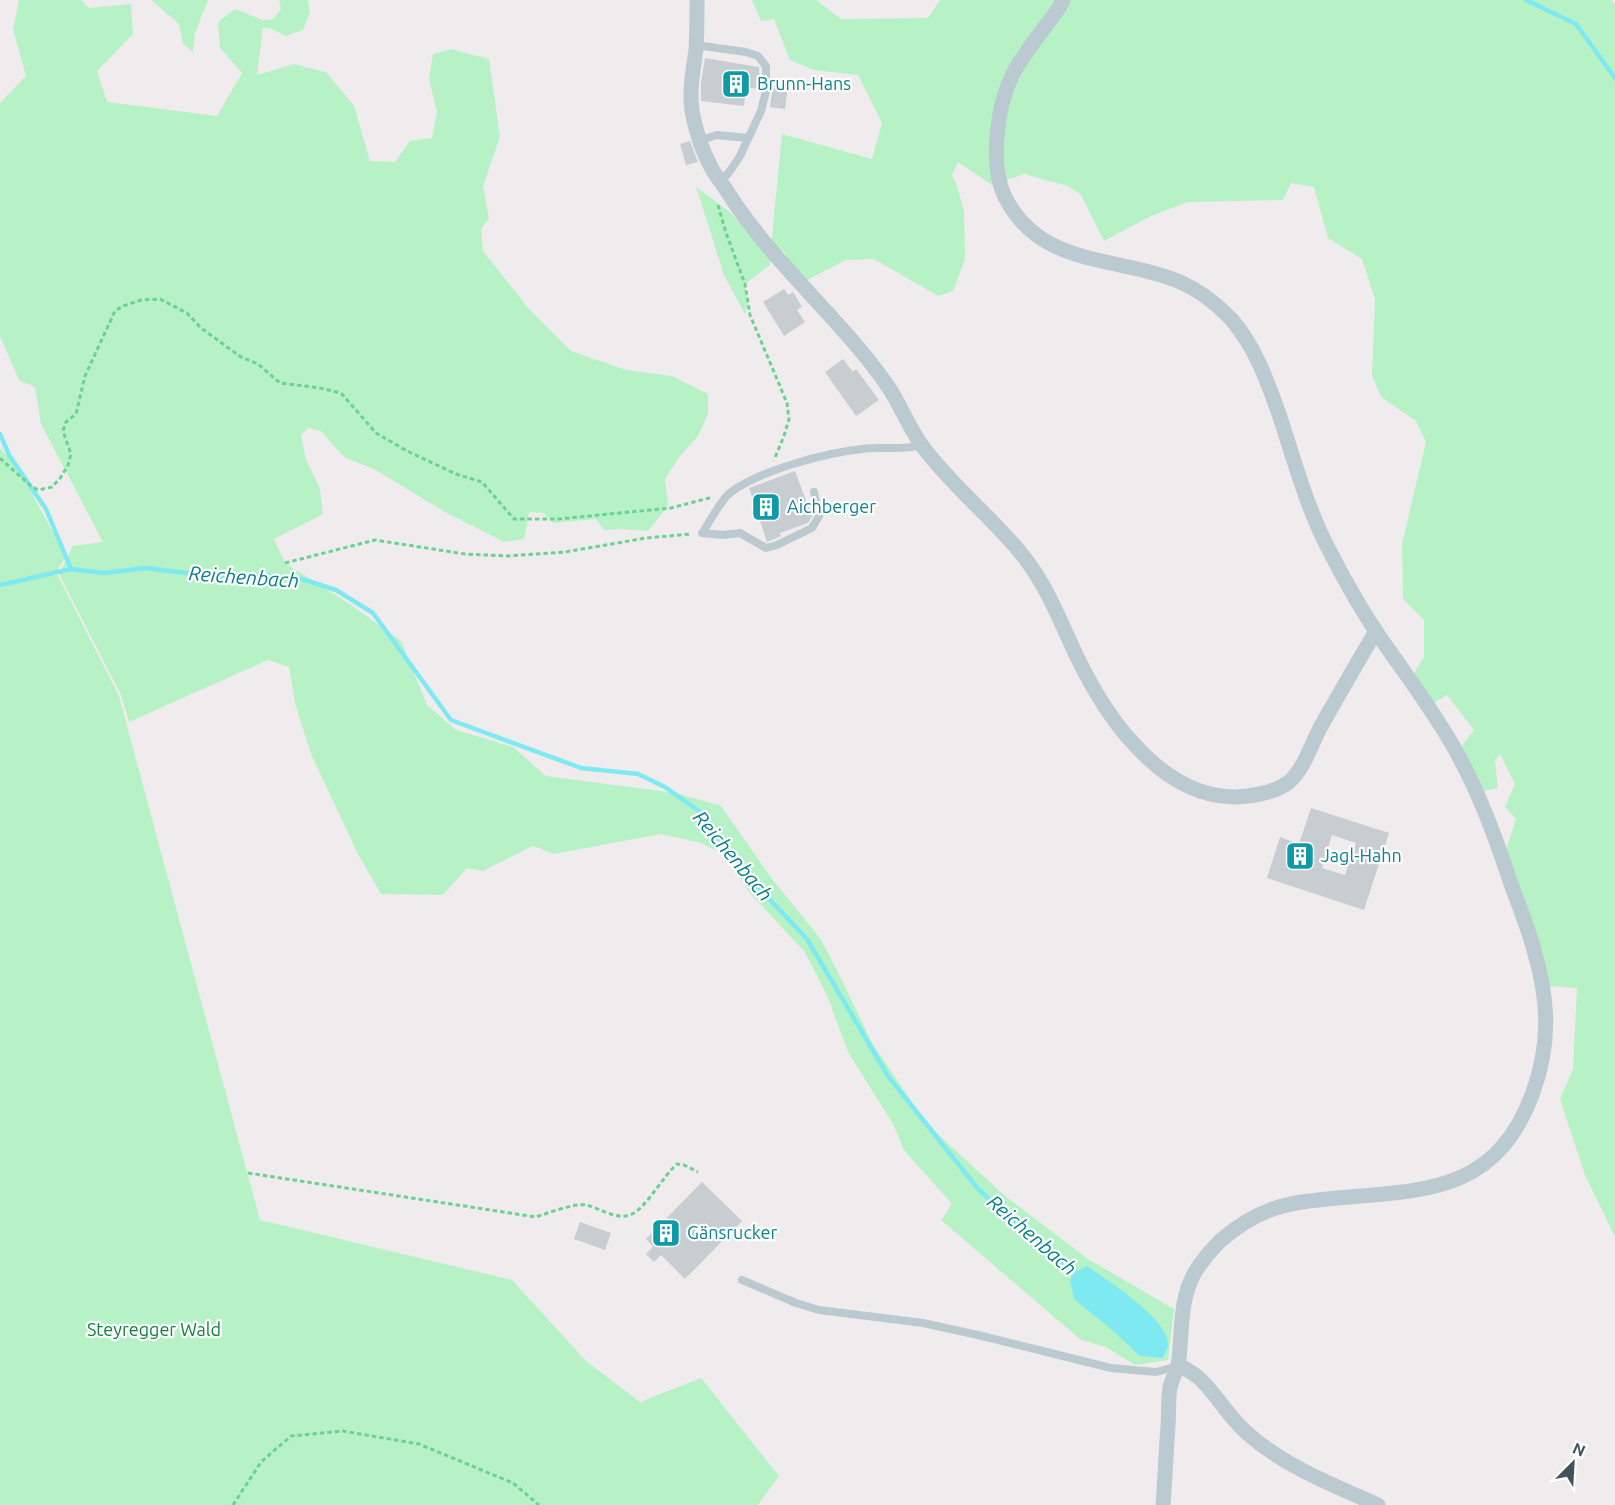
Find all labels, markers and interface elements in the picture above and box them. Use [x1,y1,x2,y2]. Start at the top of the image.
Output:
building icon: Brunn-Hans [720,68,752,100]
place label: Brunn-Hans [757,73,851,93]
building icon: Aichberger [750,491,782,523]
place label: Aichberger [787,496,876,516]
water label: Reichenbach [188,561,300,592]
water label: Reichenbach [689,806,778,905]
building icon: Jagl-Hahn [1284,840,1316,872]
place label: Jagl-Hahn [1321,845,1402,865]
water label: Reichenbach [983,1190,1082,1280]
building icon: Gänsrucker [650,1217,682,1249]
place label: Gänsrucker [687,1222,777,1242]
park label: Steyregger Wald [87,1319,221,1339]
north arrow [1543,1433,1603,1493]
text: N [1570,1439,1588,1460]

